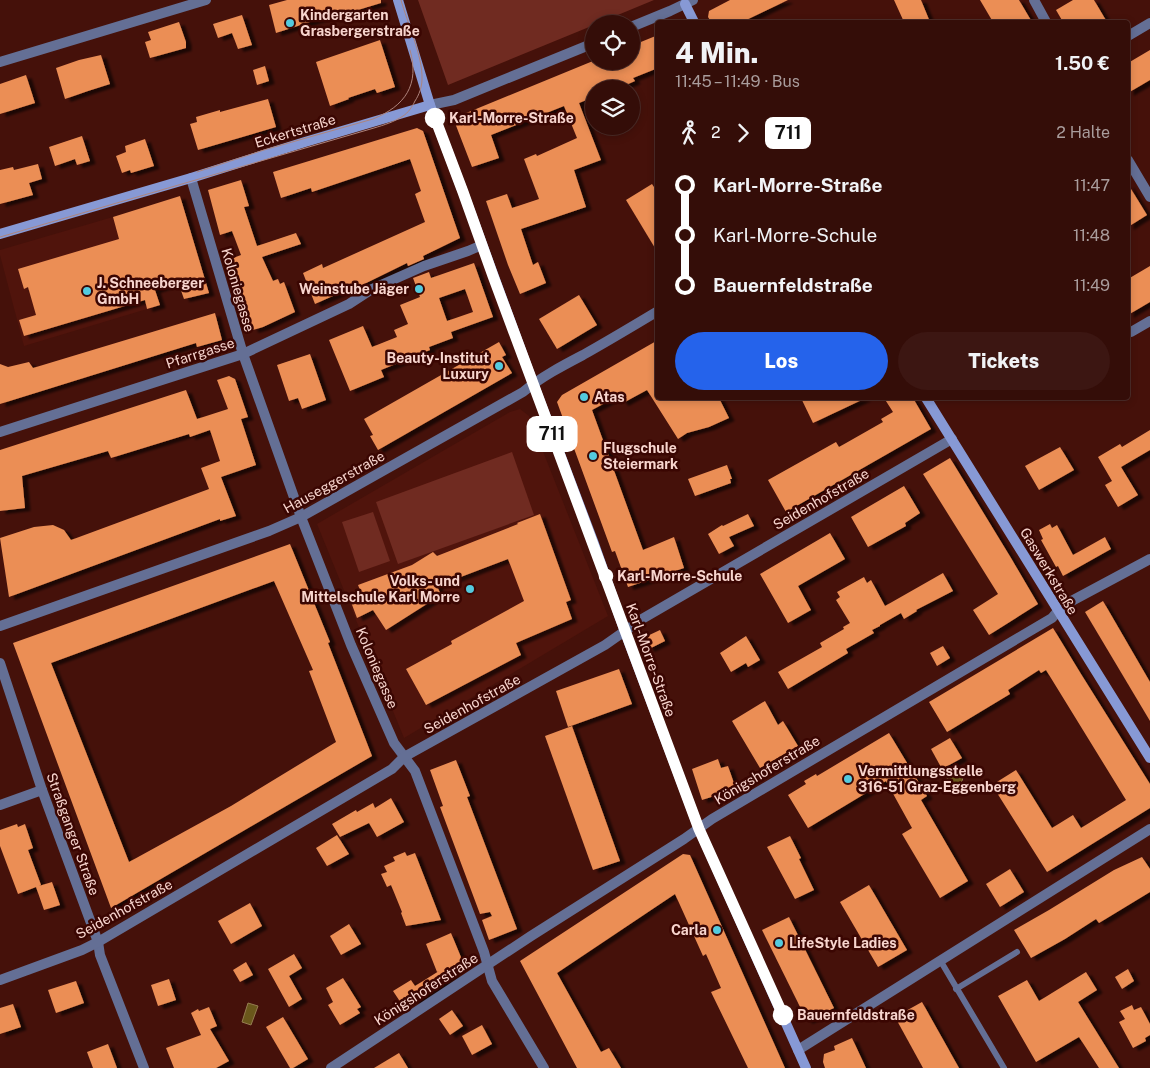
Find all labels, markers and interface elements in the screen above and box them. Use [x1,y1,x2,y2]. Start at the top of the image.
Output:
place label: Kindergarten Grasbergerstraße [300,7,420,39]
map controls [585,15,640,135]
button: locate [585,15,640,70]
marker: Kindergarten Grasbergerstraße [284,17,296,29]
text: 4 Min. [675,36,759,69]
text: 1.50 € [1055,52,1110,74]
text: 11:45 – 11:49 · Bus [675,72,800,91]
button: layers [585,80,640,135]
marker: Karl-Morre-Straße [425,108,445,128]
place label: Karl-Morre-Straße [449,110,574,126]
street label: Eckertstraße [253,111,337,151]
icon: walk [675,119,703,147]
icon: forward [729,119,757,147]
text: 711 [775,122,801,143]
text: 2 [711,123,721,142]
text: 2 Halte [1056,123,1110,142]
text: Karl-Morre-Straße [713,174,882,196]
text: 11:47 [1074,176,1110,195]
text: Karl-Morre-Schule [713,224,877,246]
text: 11:48 [1073,226,1110,245]
street label: Koloniegasse [218,246,258,334]
text: Bauernfeldstraße [713,274,873,296]
place label: J. Schneeberger GmbH [97,275,204,307]
text: 11:49 [1073,276,1110,295]
place label: Weinstube Jäger [299,281,409,297]
marker: Weinstube Jäger [413,283,425,295]
marker: J. Schneeberger GmbH [81,285,93,297]
button: Los [675,332,888,390]
button: Tickets [898,332,1110,390]
street label: Pfarrgasse [164,334,236,372]
place label: Beauty-Institut Luxury [387,350,489,382]
marker: Beauty-Institut Luxury [493,360,505,372]
place label: Atas [594,389,625,405]
marker: Atas [578,391,590,403]
line badge: 711 [523,418,581,450]
text: 711 [539,423,565,444]
place label: Flugschule Steiermark [603,440,678,472]
street label: Hauseggerstraße [281,447,388,516]
marker: Flugschule Steiermark [587,450,599,462]
street label: Seidenhofstraße [770,465,872,533]
street label: Gaswerkstraße [1017,525,1081,617]
place label: Karl-Morre-Schule [617,568,742,584]
marker: Karl-Morre-Schule [599,569,613,583]
place label: Volks- und Mittelschule Karl Morre [301,573,460,605]
marker: Volks- und Mittelschule Karl Morre [464,583,476,595]
street label: Karl-Morre-Straße [623,601,679,719]
street label: Koloniegasse [353,625,401,711]
street label: Seidenhofstraße [421,671,523,737]
street label: Königshoferstraße [711,732,823,808]
place label: Vermittlungsstelle 316-51 Graz-Eggenberg [858,763,1016,795]
street label: Straßganger Straße [43,771,103,897]
marker: Vermittlungsstelle 316-51 Graz-Eggenberg [842,773,854,785]
street label: Seidenhofstraße [73,876,175,942]
place label: Carla [671,922,707,938]
marker: Carla [711,924,723,936]
place label: LifeStyle Ladies [789,935,897,951]
marker: LifeStyle Ladies [773,937,785,949]
street label: Königshoferstraße [371,950,481,1028]
marker: Bauernfeldstraße [773,1005,793,1025]
place label: Bauernfeldstraße [797,1007,915,1023]

